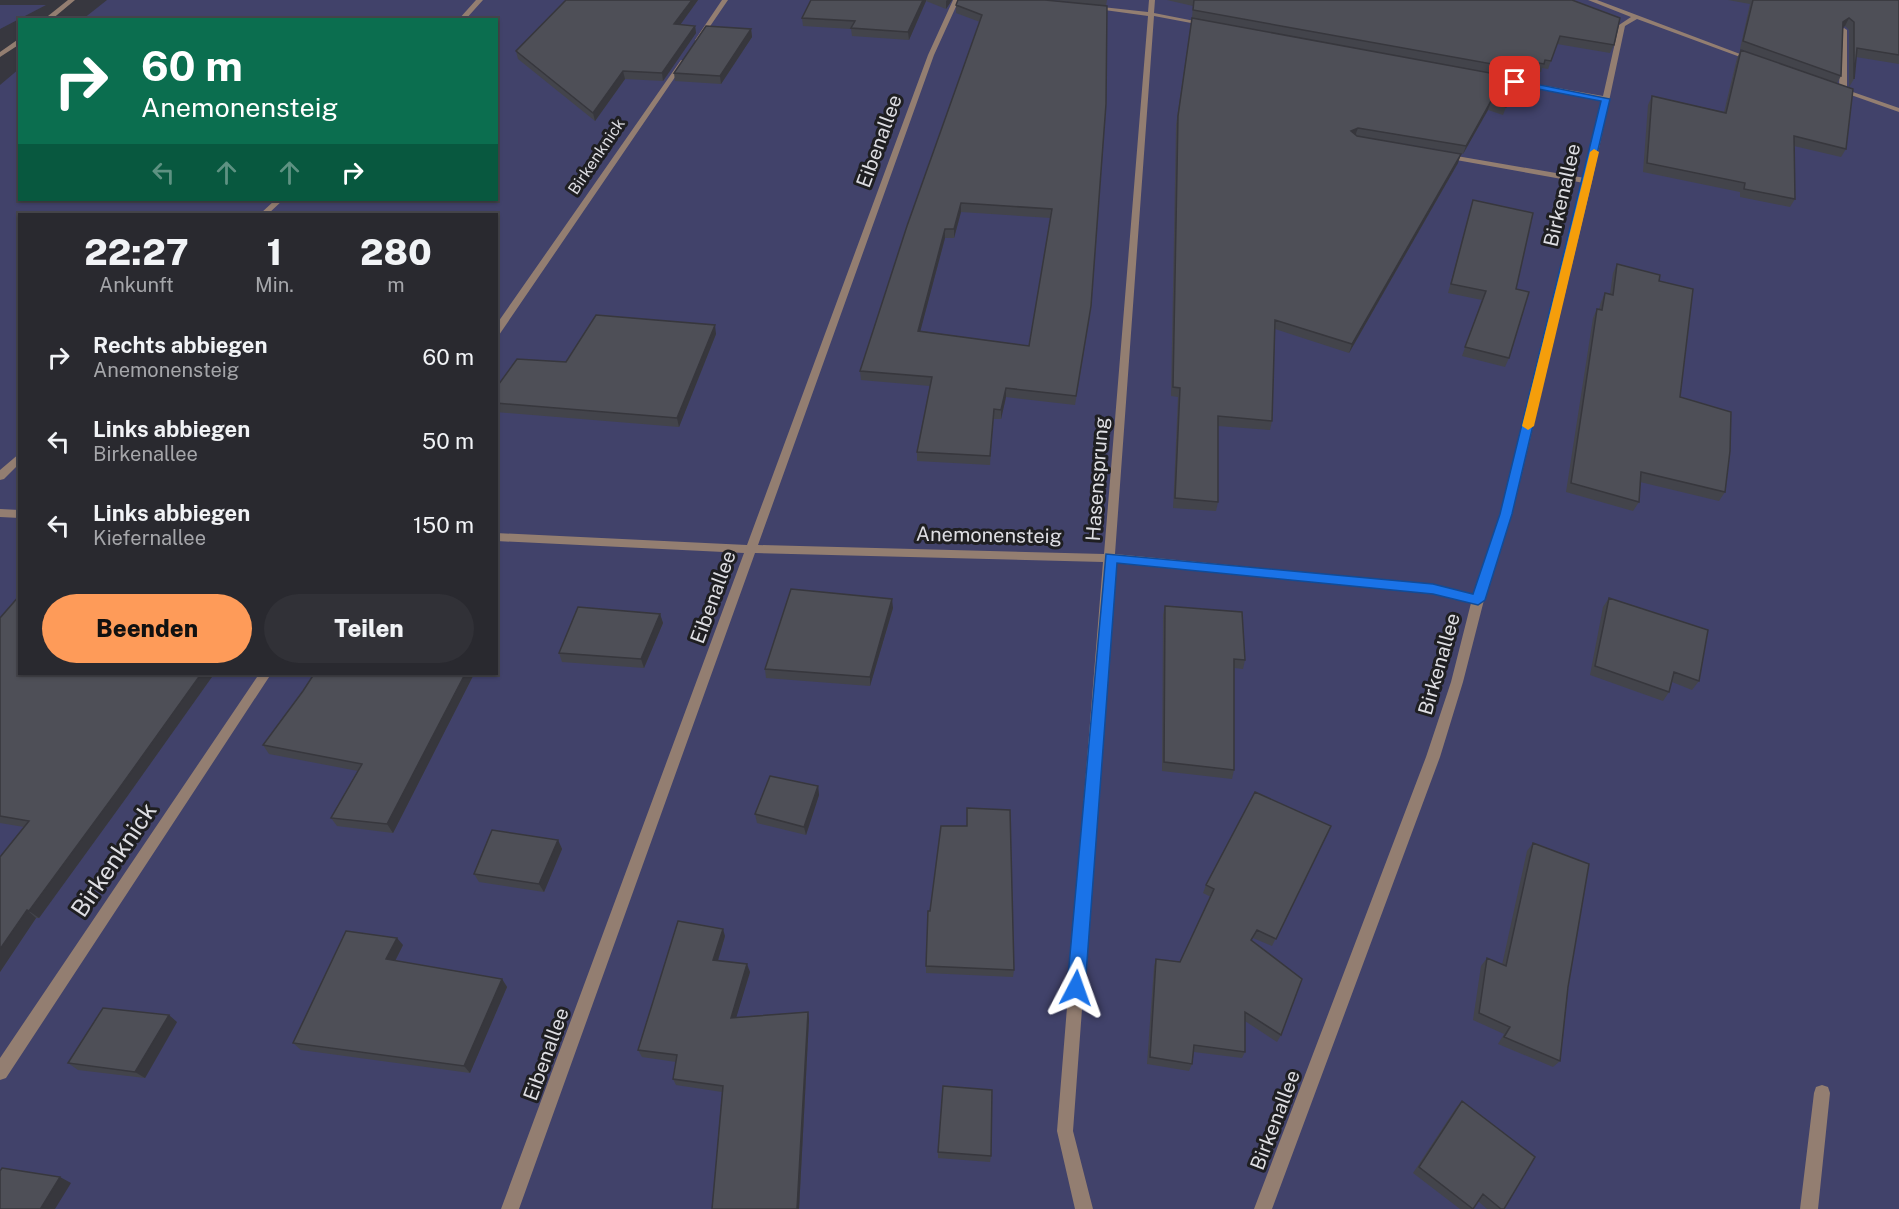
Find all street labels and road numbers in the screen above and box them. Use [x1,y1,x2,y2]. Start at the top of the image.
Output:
street label: Eibenallee [851,91,907,191]
street label: Birkenknick [564,115,629,198]
street label: Birkenallee [1539,141,1585,249]
street label: Hasensprung [1081,416,1113,542]
street label: Anemonensteig [916,522,1062,548]
street label: Eibenallee [685,547,741,647]
street label: Birkenallee [1413,610,1465,718]
street label: Birkenknick [65,797,162,922]
street label: Eibenallee [518,1004,574,1104]
street label: Birkenallee [1245,1067,1305,1173]

